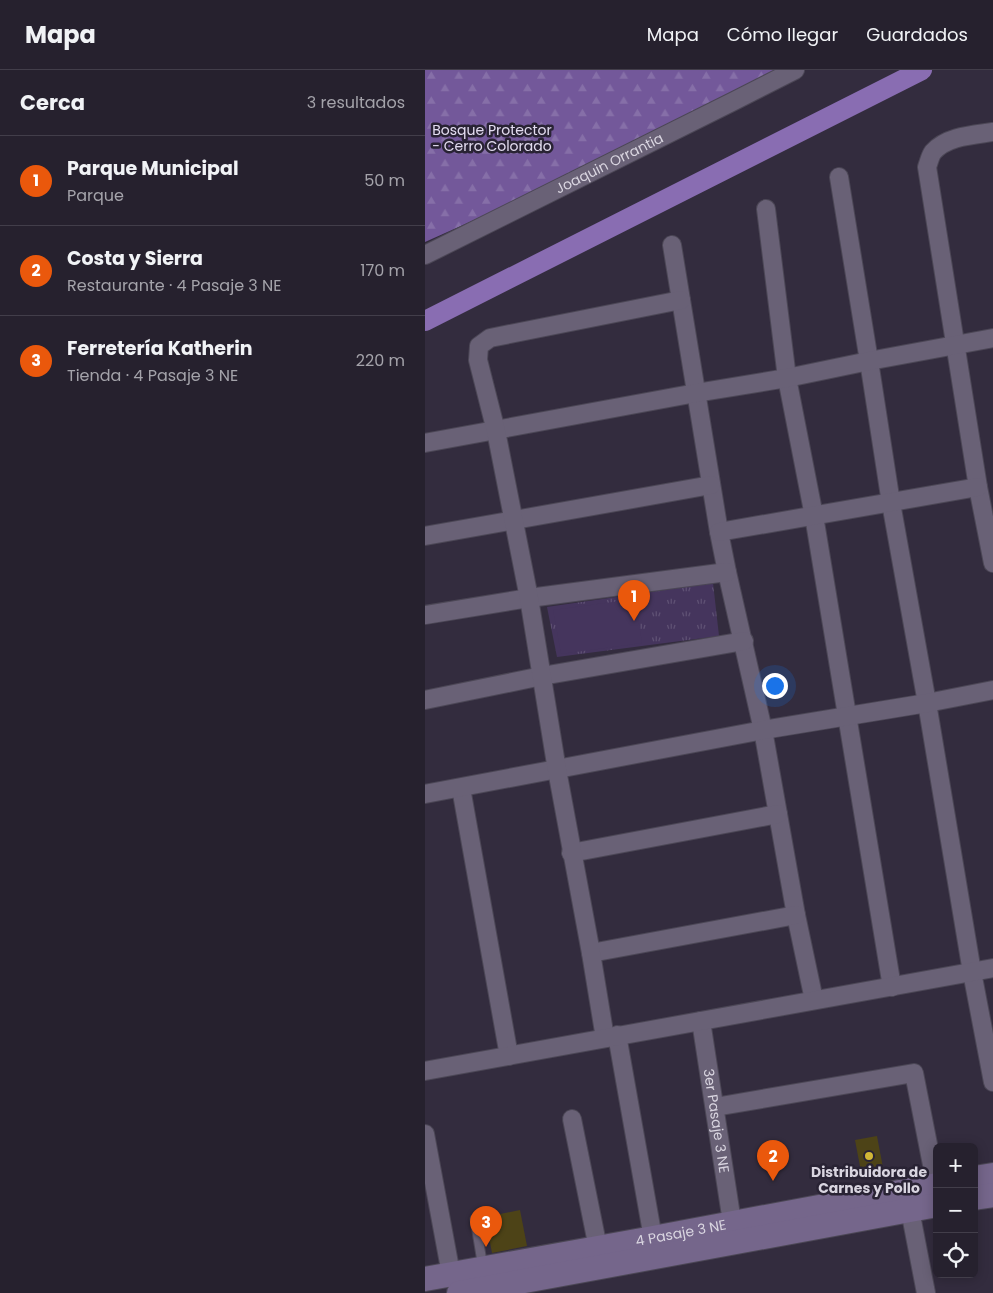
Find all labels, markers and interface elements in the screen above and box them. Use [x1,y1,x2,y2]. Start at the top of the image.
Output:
text: Mapa [25,18,96,51]
text: Mapa [647,22,699,47]
text: Cómo llegar [727,22,838,47]
text: Guardados [866,22,968,47]
text: Cerca [20,88,85,117]
text: 3 resultados [307,91,405,114]
park label: Bosque Protector - Cerro Colorado [432,120,552,156]
street label: Joaquin Orrantia [552,128,667,198]
text: Parque Municipal [67,155,239,182]
text: 1 [33,169,39,192]
text: 50 m [364,169,405,192]
text: Parque [67,184,124,207]
text: Costa y Sierra [67,245,203,272]
text: 2 [31,259,41,282]
text: 170 m [360,259,405,282]
text: Restaurante · 4 Pasaje 3 NE [67,274,281,297]
text: Ferretería Katherin [67,335,253,362]
text: 3 [31,349,41,372]
text: 220 m [356,349,405,372]
text: Tienda · 4 Pasaje 3 NE [67,364,238,387]
pin: 1 [618,580,650,621]
your location [762,673,788,699]
street label: 3er Pasaje 3 NE [698,1067,734,1174]
pin: 2 [757,1140,789,1181]
map controls [933,1143,978,1278]
button: + [933,1143,978,1188]
marker: Distribuidora de Carnes y Pollo [863,1150,875,1162]
place label: Distribuidora de Carnes y Pollo [811,1162,927,1198]
button: − [933,1188,978,1233]
pin: 3 [470,1206,502,1247]
street label: 4 Pasaje 3 NE [634,1215,728,1251]
button: locate [933,1233,978,1278]

